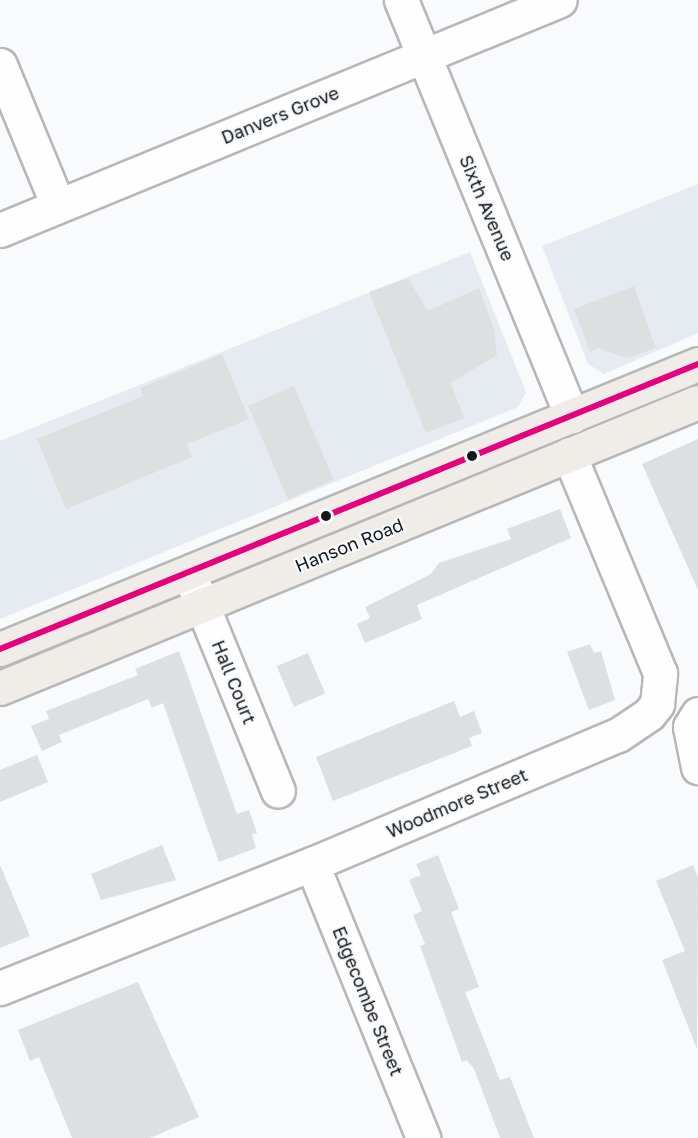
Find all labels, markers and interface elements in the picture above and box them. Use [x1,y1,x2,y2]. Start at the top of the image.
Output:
street label: Danvers Grove [218,82,342,148]
street label: Sixth Avenue [455,152,519,264]
unlabelled marker [466,450,478,462]
unlabelled marker [320,510,332,522]
street label: Hanson Road [292,513,406,577]
street label: Hall Court [207,637,261,727]
street label: Woodmore Street [383,764,531,842]
street label: Edgecombe Street [328,923,408,1079]

